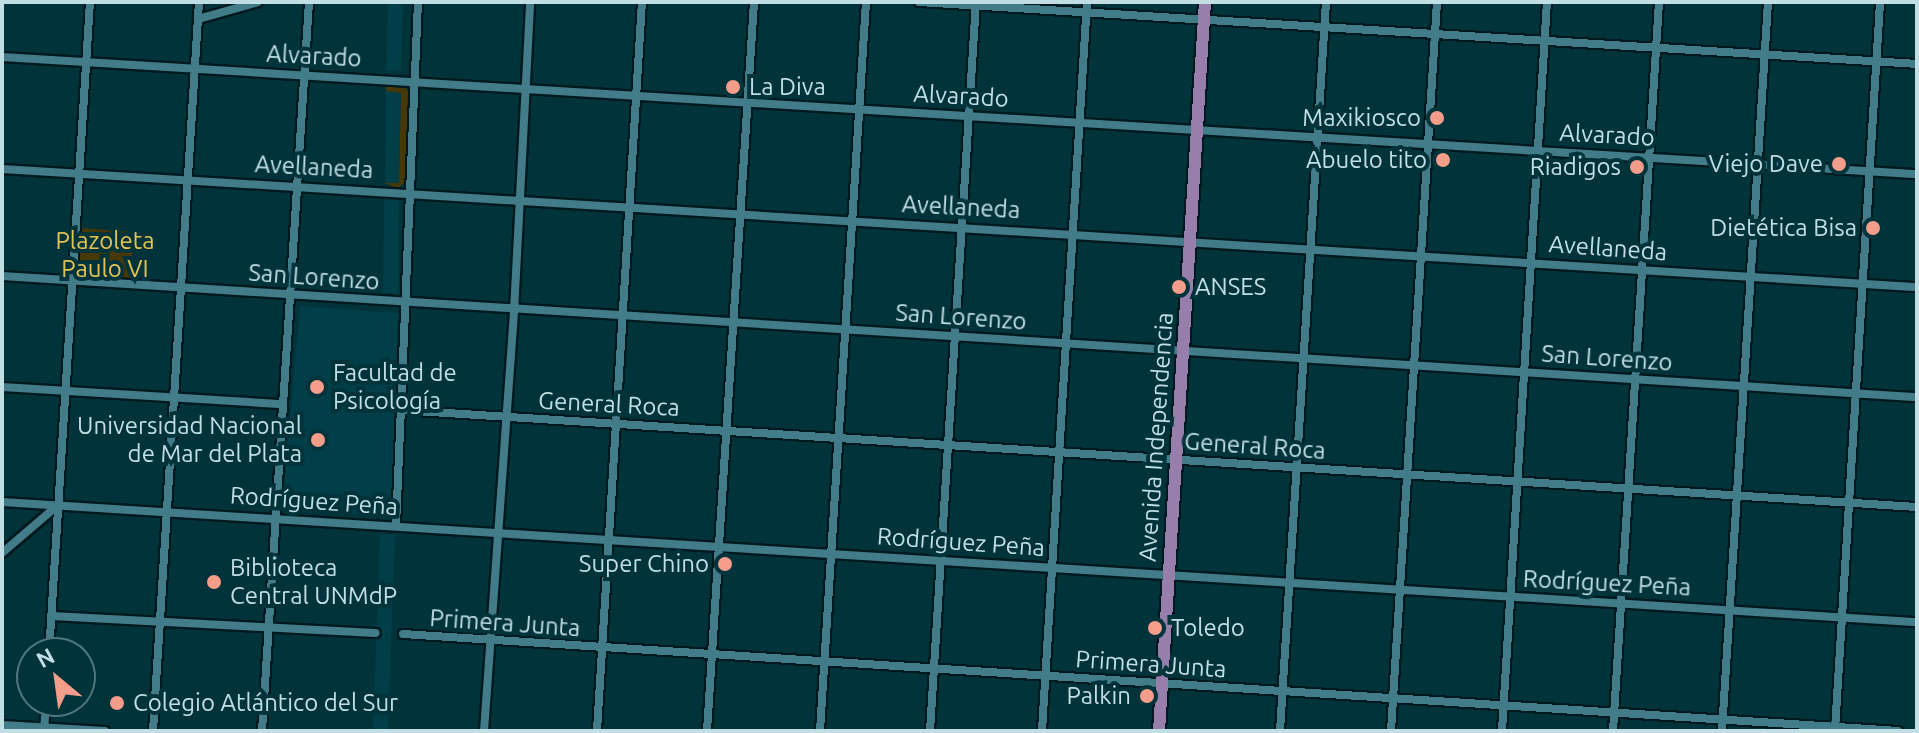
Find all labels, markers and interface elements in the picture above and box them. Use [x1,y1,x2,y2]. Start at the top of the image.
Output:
street label: Alvarado [266,39,362,73]
place label: La Diva [749,73,826,101]
marker: La Diva [724,78,742,96]
street label: Alvarado [913,79,1009,113]
place label: Maxikiosco [1302,104,1421,132]
marker: Maxikiosco [1428,109,1446,127]
street label: Alvarado [1559,118,1655,152]
place label: Abuelo tito [1306,146,1427,174]
street label: Avellaneda [254,150,374,184]
place label: Viejo Dave [1708,150,1823,178]
marker: Abuelo tito [1434,151,1452,169]
place label: Riadigos [1530,153,1621,181]
marker: Viejo Dave [1830,155,1848,173]
marker: Riadigos [1628,158,1646,176]
street label: Avellaneda [901,190,1021,224]
place label: Dietética Bisa [1710,214,1857,242]
marker: Dietética Bisa [1864,219,1882,237]
park label: Plazoleta Paulo VI [55,227,155,283]
street label: Avellaneda [1548,230,1668,266]
street label: San Lorenzo [248,258,380,296]
place label: ANSES [1195,273,1266,301]
marker: ANSES [1170,278,1188,296]
street label: San Lorenzo [895,298,1027,336]
street label: Avenida Independencia [1133,311,1179,563]
street label: San Lorenzo [1541,339,1673,377]
place label: Facultad de Psicología [333,359,457,415]
marker: Facultad de Psicología [308,378,326,396]
street label: General Roca [538,386,680,422]
place label: Universidad Nacional de Mar del Plata [77,412,302,468]
street label: General Roca [1183,427,1327,465]
marker: Universidad Nacional de Mar del Plata [309,431,327,449]
street label: Rodríguez Peña [229,481,399,521]
street label: Rodríguez Peña [876,522,1046,562]
place label: Super Chino [579,550,709,578]
place label: Biblioteca Central UNMdP [230,554,397,610]
marker: Super Chino [716,555,734,573]
street label: Rodríguez Peña [1522,564,1692,602]
marker: Biblioteca Central UNMdP [205,573,223,591]
street label: Primera Junta [429,603,581,643]
place label: Toledo [1171,614,1245,642]
marker: Toledo [1146,619,1164,637]
north arrow [16,637,96,717]
text: N [32,642,58,672]
street label: Primera Junta [1075,644,1227,684]
place label: Palkin [1067,682,1131,710]
marker: Palkin [1138,687,1156,705]
place label: Colegio Atlántico del Sur [133,689,398,717]
marker: Colegio Atlántico del Sur [108,694,126,712]

